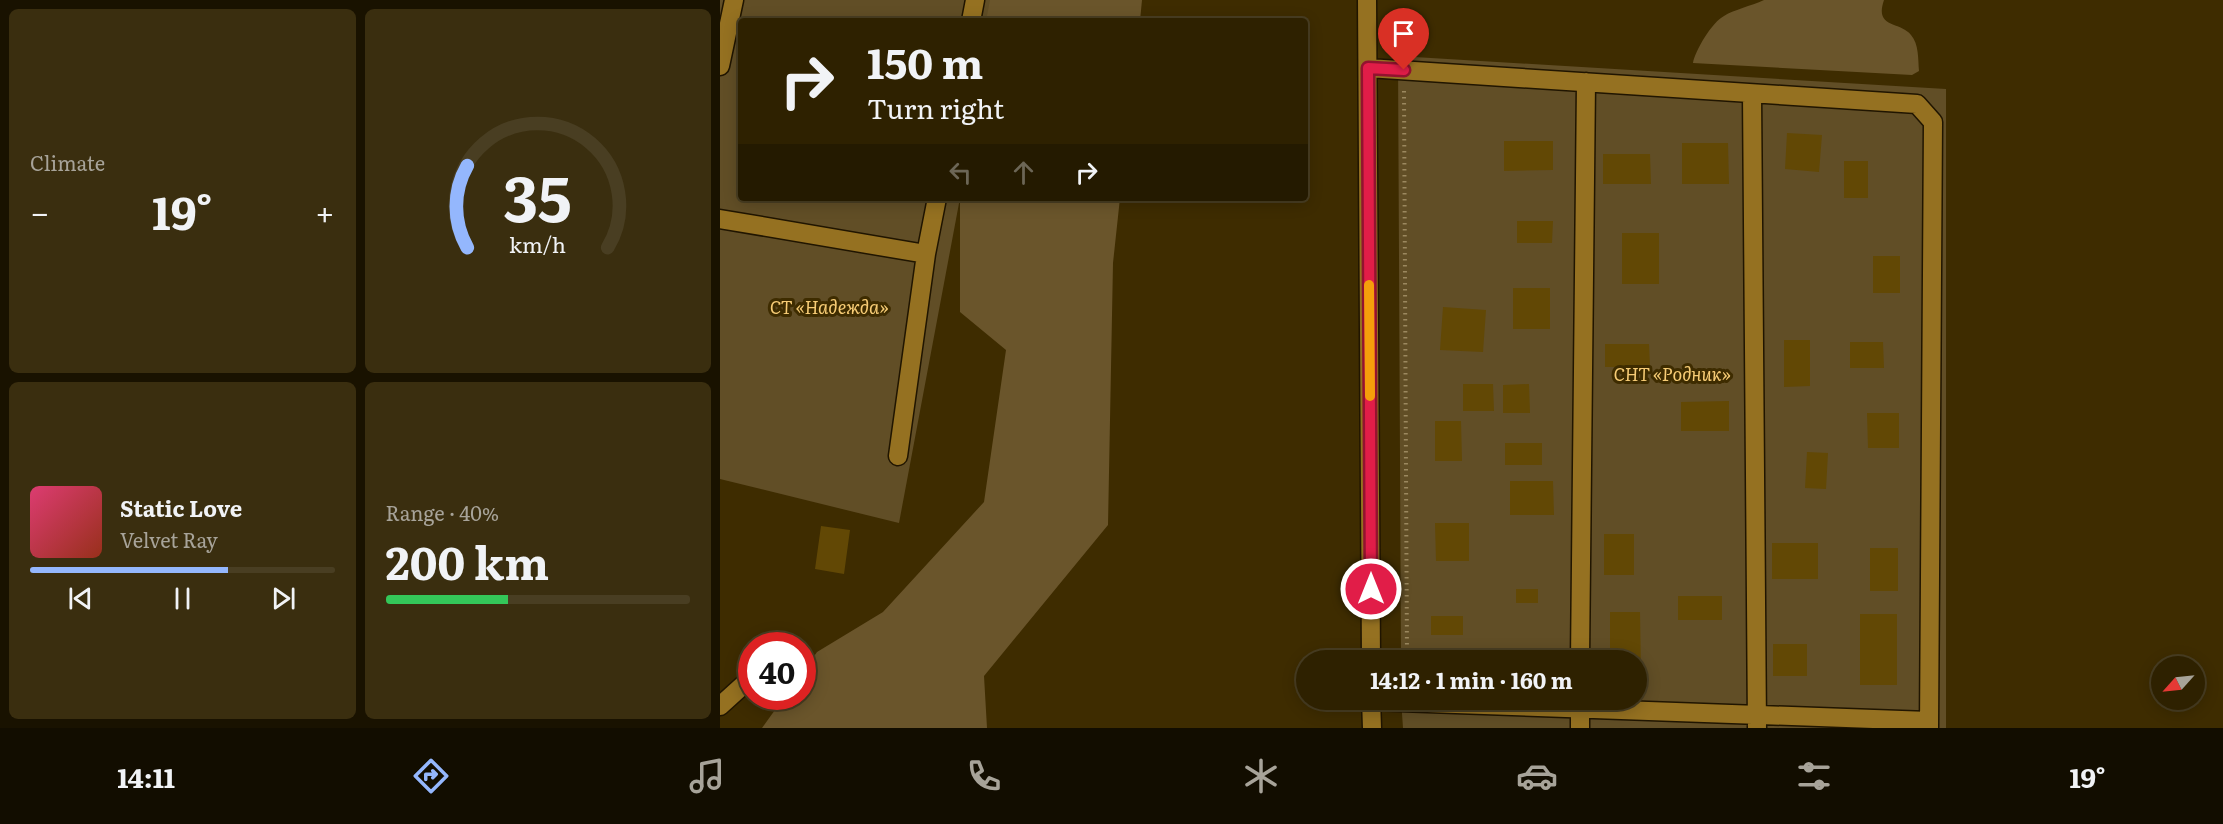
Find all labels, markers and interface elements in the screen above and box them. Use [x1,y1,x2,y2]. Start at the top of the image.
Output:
pin [1378,8,1429,70]
icon: arrive [1387,17,1420,50]
text: 150 m [867,30,983,92]
icon: right [768,42,846,120]
text: Turn right [867,87,1004,127]
text: Climate [30,147,105,177]
text: 35 [504,149,572,241]
icon: left [944,156,977,189]
icon: ahead [1007,156,1040,189]
icon: right [1070,156,1103,189]
text: 19° [152,177,212,244]
text: − [30,186,49,235]
text: + [315,186,334,235]
text: km/h [509,228,566,260]
park label: СТ «Надежда» [770,293,888,320]
park label: СНТ «Родник» [1613,360,1731,387]
text: Static Love [120,491,242,524]
text: Range · 40% [386,497,499,527]
text: Velvet Ray [120,524,218,554]
text: 200 km [386,527,549,594]
position arrow [1339,557,1403,621]
icon: previous [64,582,97,615]
icon: pause [166,582,199,615]
icon: next [267,582,300,615]
speed limit sign: 40 [738,632,816,710]
north arrow [2151,656,2205,710]
map controls [2151,656,2205,710]
text: 14:12 · 1 min · 160 m [1370,663,1573,696]
icon: directions [410,755,452,797]
icon: music [686,755,728,797]
icon: phone [963,755,1005,797]
icon: climate [1240,755,1282,797]
icon: car [1516,755,1558,797]
icon: filters [1793,755,1835,797]
text: 14:11 [117,756,175,796]
text: 19° [2069,756,2106,796]

